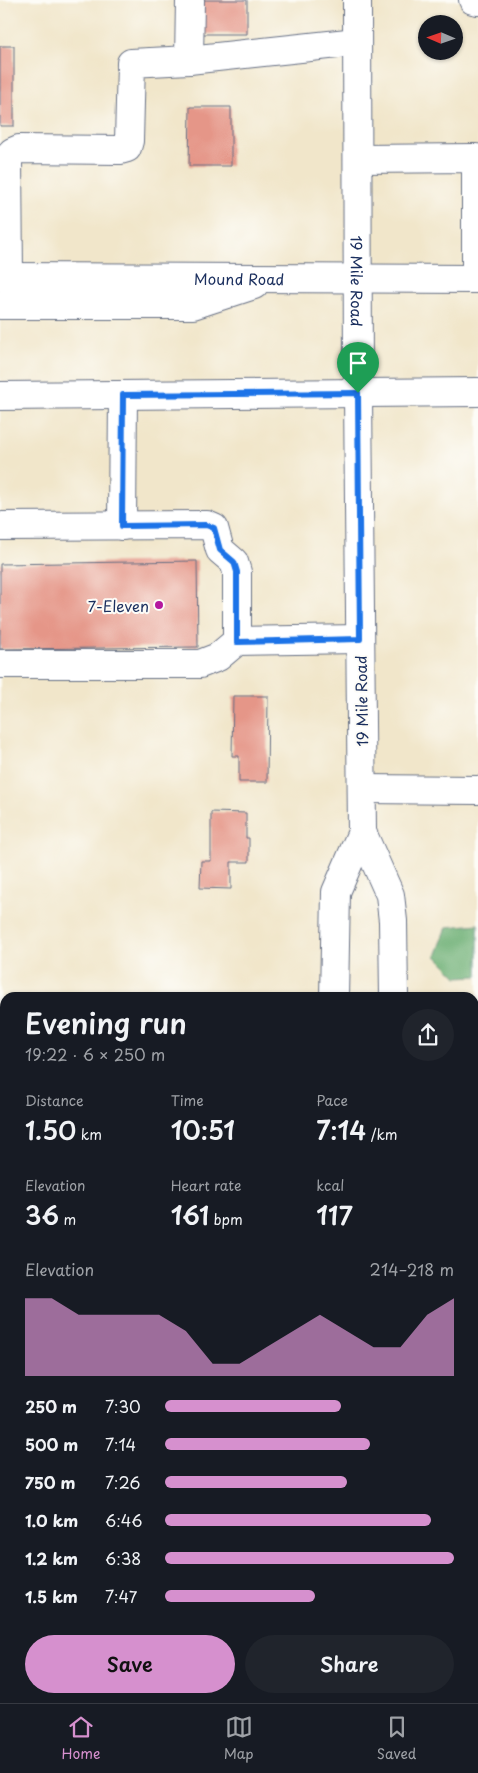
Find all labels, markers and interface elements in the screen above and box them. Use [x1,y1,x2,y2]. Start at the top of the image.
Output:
north arrow [418,15,462,60]
map controls [418,15,463,60]
street label: 19 Mile Road [346,235,369,327]
street label: Mound Road [194,266,284,290]
pin [337,342,379,393]
icon: arrive [344,349,372,377]
place label: 7-Eleven [88,594,149,617]
marker: 7-Eleven [153,599,165,611]
street label: 19 Mile Road [349,655,373,747]
text: Evening run [25,1001,187,1044]
button: share [402,1009,454,1061]
text: 19:22 · 6 × 250 m [25,1042,165,1066]
text: Distance [25,1090,84,1111]
text: Time [171,1090,204,1111]
text: Pace [316,1090,348,1111]
text: 1.50 [25,1111,76,1149]
text: 10:51 [171,1111,235,1149]
text: 7:14 [316,1111,366,1149]
text: km [76,1124,102,1145]
text: /km [366,1124,398,1145]
text: Elevation [25,1175,85,1196]
text: Heart rate [171,1175,241,1196]
text: kcal [316,1175,344,1196]
text: 36 [25,1196,59,1234]
text: 161 [171,1196,209,1234]
text: 117 [316,1196,353,1234]
text: m [59,1209,76,1230]
text: bpm [209,1209,243,1230]
text: Elevation [25,1257,94,1281]
text: 214–218 m [370,1257,454,1281]
text: 250 m [25,1394,77,1418]
text: 7:30 [105,1394,141,1418]
text: 500 m [25,1432,78,1456]
text: 7:14 [105,1432,136,1456]
text: 750 m [25,1470,75,1494]
text: 7:26 [105,1470,140,1494]
text: 1.0 km [25,1508,78,1532]
text: 6:46 [105,1508,143,1532]
text: 1.2 km [25,1546,78,1570]
text: 6:38 [105,1546,141,1570]
text: 1.5 km [25,1584,78,1608]
text: 7:47 [105,1584,137,1608]
button: Save [25,1635,235,1693]
button: Share [245,1635,454,1693]
tab: Home [62,1713,100,1764]
tab: Map [224,1713,254,1764]
tab: Saved [377,1713,416,1764]

